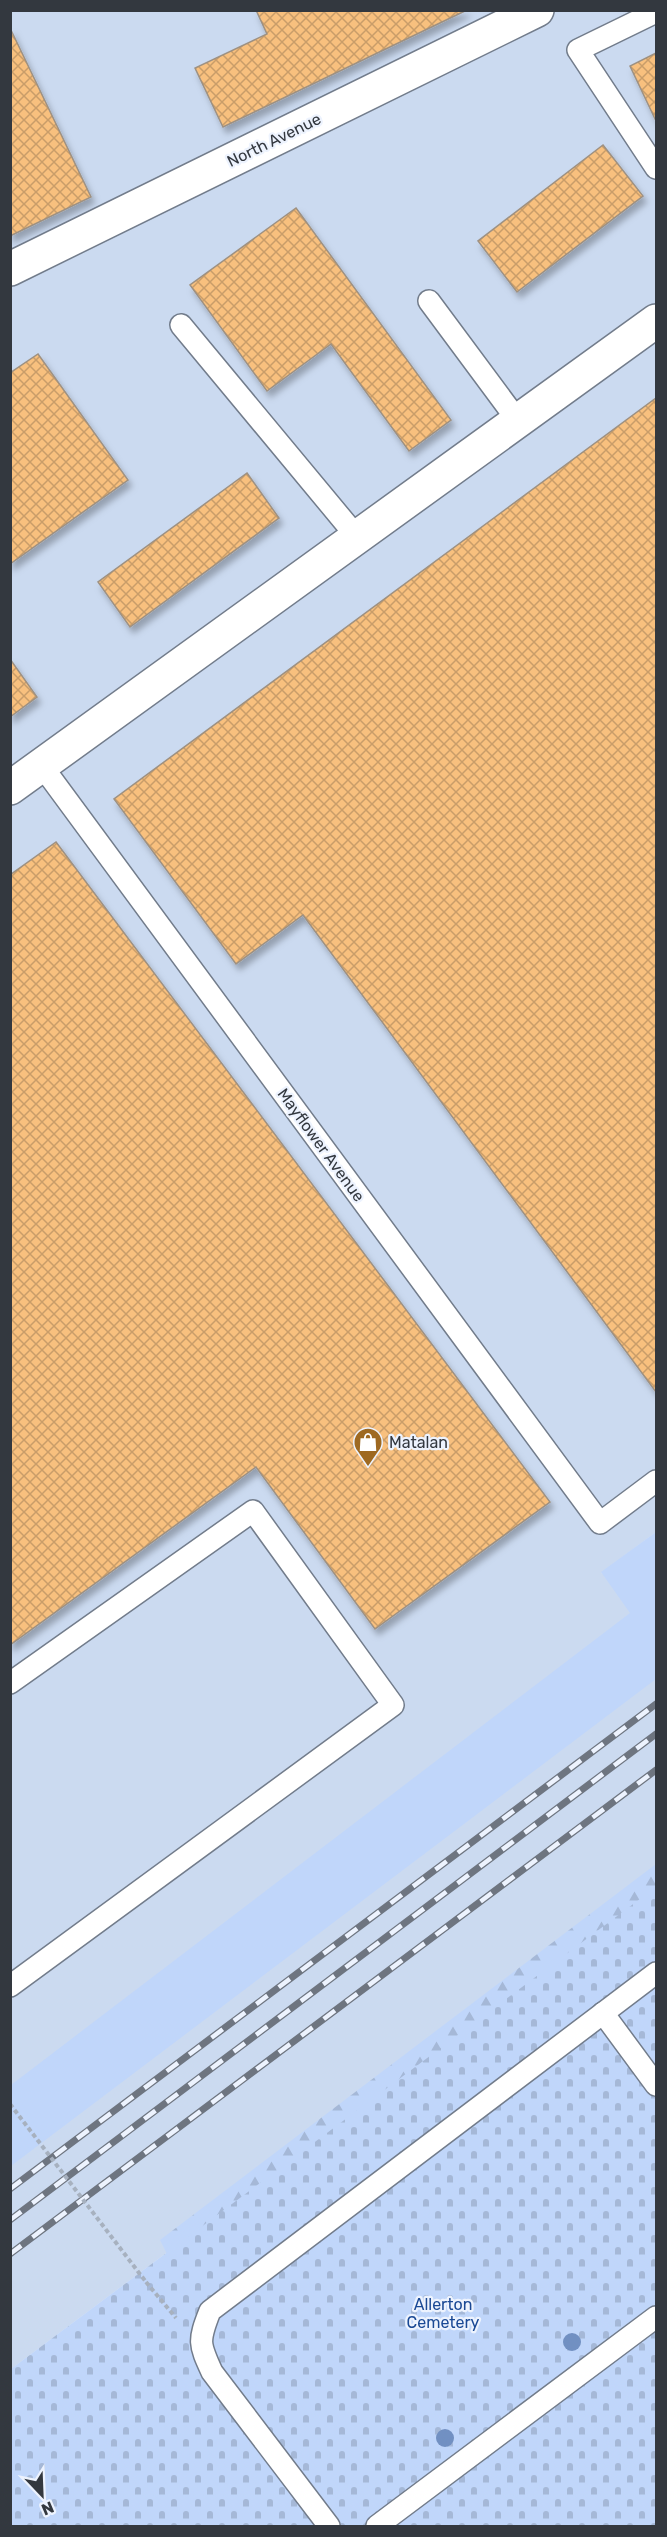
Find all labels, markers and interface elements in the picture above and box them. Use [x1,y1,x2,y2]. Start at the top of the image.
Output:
street label: North Avenue [224,109,324,171]
street label: Mayflower Avenue [273,1085,369,1205]
shop icon: Matalan [352,1426,384,1468]
place label: Matalan [389,1433,448,1452]
park label: Allerton Cemetery [407,2295,480,2332]
north arrow [12,2465,72,2525]
text: N [39,2497,57,2519]

